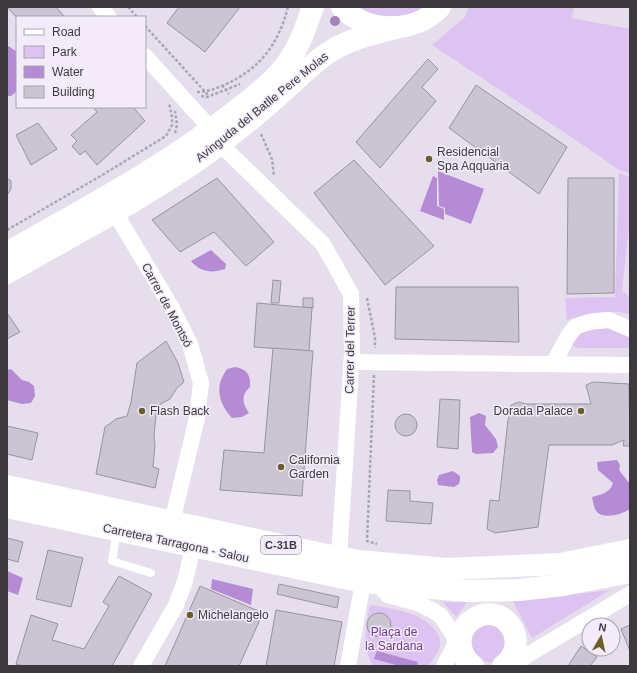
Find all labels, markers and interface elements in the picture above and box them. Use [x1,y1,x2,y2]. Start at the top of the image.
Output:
legend [16,16,146,108]
text: Road [52,25,81,39]
text: Park [52,45,78,59]
street label: Avinguda del Batlle Pere Molas [193,49,331,165]
text: Water [52,65,84,79]
text: Building [52,85,95,99]
place label: Residencial Spa Aqquaria [437,145,509,173]
marker: Residencial Spa Aqquaria [424,154,434,164]
street label: Carrer de Montsó [139,260,195,350]
street label: Carrer del Terrer [342,306,358,394]
place label: Flash Back [150,404,210,418]
place label: Dorada Palace [494,404,573,418]
marker: Flash Back [137,406,147,416]
marker: Dorada Palace [576,406,586,416]
place label: California Garden [289,453,340,481]
marker: California Garden [276,462,286,472]
street label: Carretera Tarragona - Salou [102,521,250,565]
road number: C-31B [261,536,301,554]
place label: Michelangelo [198,608,269,622]
marker: Michelangelo [185,610,195,620]
north arrow [581,617,621,657]
text: N [598,621,607,634]
park label: Plaça de la Sardana [365,625,423,653]

